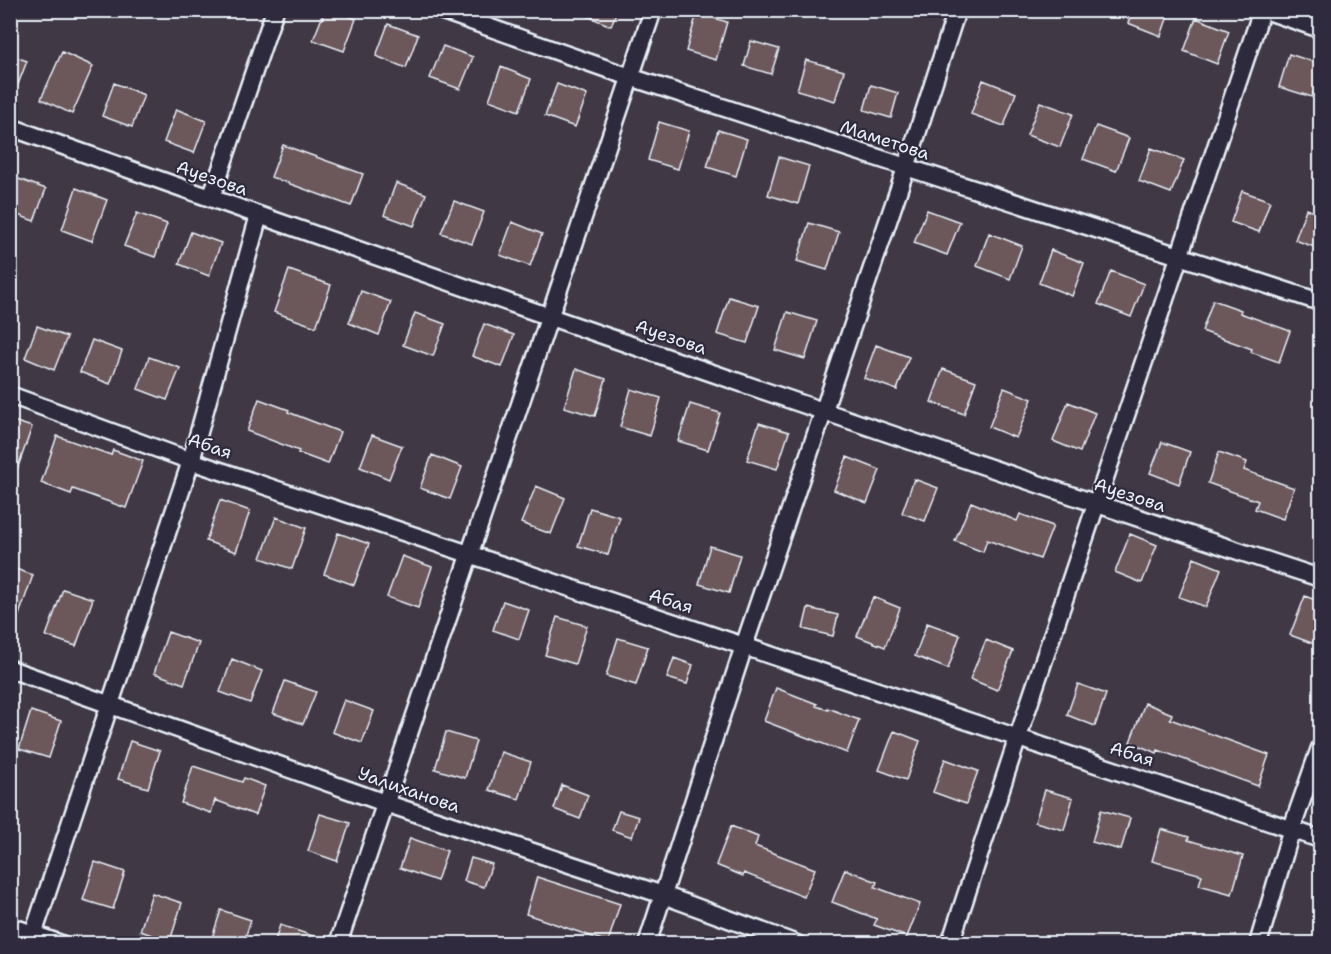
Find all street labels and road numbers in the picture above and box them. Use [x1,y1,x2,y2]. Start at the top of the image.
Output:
street label: Маметова [837,114,933,166]
street label: Ауезова [173,155,251,201]
street label: Ауезова [632,314,710,360]
street label: Абая [185,427,235,465]
street label: Ауезова [1091,472,1169,518]
street label: Абая [646,583,696,619]
street label: Абая [1107,736,1157,772]
street label: Уалиханова [355,761,463,819]

